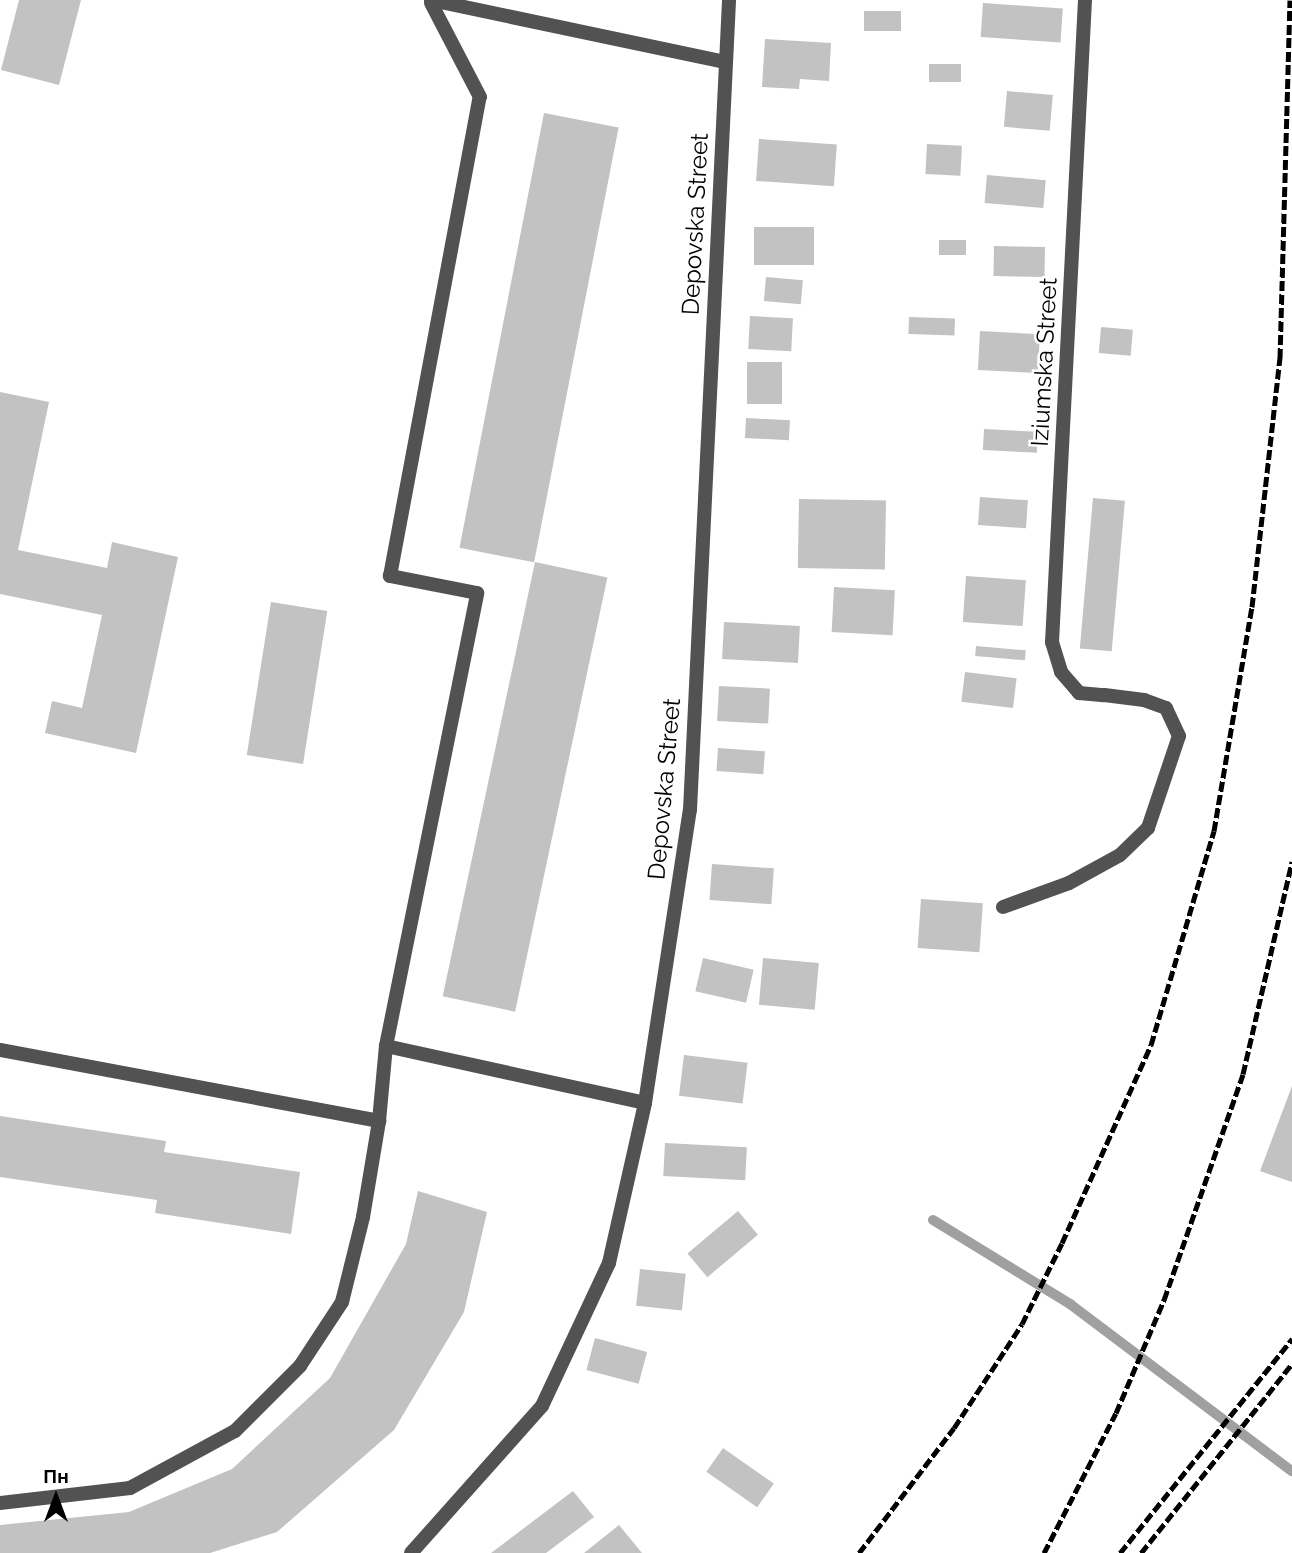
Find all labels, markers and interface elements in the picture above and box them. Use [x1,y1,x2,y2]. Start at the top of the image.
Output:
street label: Depovska Street [676,132,714,316]
street label: Iziumska Street [1025,277,1063,447]
street label: Depovska Street [642,697,686,881]
north arrow [21,1462,91,1532]
text: Пн [43,1465,69,1487]

